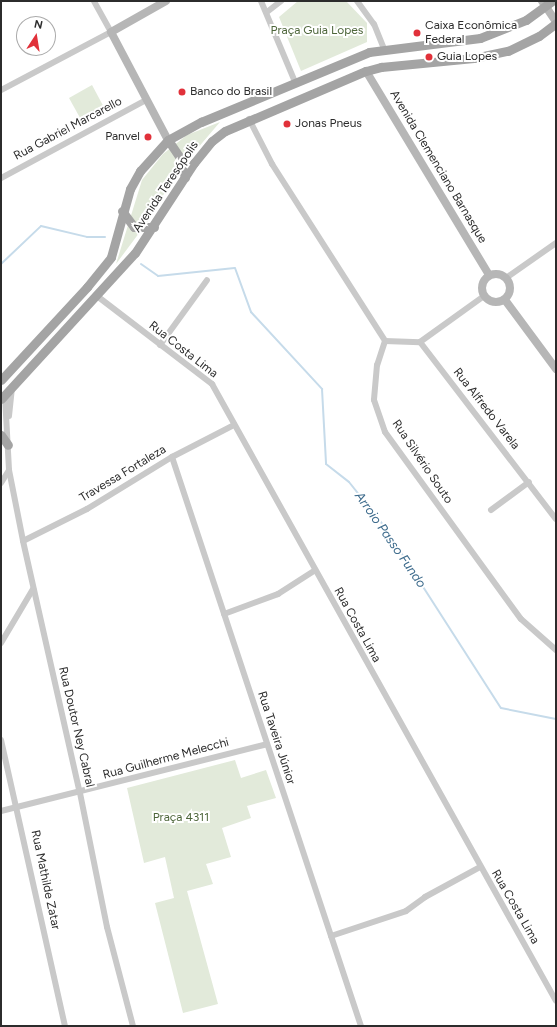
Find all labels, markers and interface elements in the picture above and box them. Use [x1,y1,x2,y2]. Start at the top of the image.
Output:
north arrow [16,16,56,56]
text: N [33,18,44,32]
place label: Caixa Econômica Federal [425,19,517,47]
park label: Praça Guia Lopes [271,24,363,38]
marker: Caixa Econômica Federal [412,28,422,38]
place label: Guia Lopes [437,50,497,64]
marker: Guia Lopes [424,52,434,62]
place label: Banco do Brasil [190,85,272,99]
marker: Banco do Brasil [177,87,187,97]
street label: Avenida Clemenciano Barnasque [387,88,489,246]
street label: Rua Gabriel Marcarello [11,94,125,164]
place label: Jonas Pneus [295,117,362,131]
marker: Jonas Pneus [282,119,292,129]
place label: Panvel [105,130,140,144]
marker: Panvel [143,132,153,142]
street label: Avenida Teresópolis [130,139,202,235]
street label: Rua Costa Lima [146,319,220,381]
street label: Rua Alfredo Varela [450,365,522,453]
street label: Rua Silvério Souto [389,417,455,507]
street label: Travessa Fortaleza [77,442,169,506]
water label: Arroio Passo Fundo [351,489,429,591]
street label: Rua Costa Lima [330,585,384,665]
street label: Rua Doutor Ney Cabral [55,665,97,789]
street label: Rua Taveira Júnior [254,690,298,786]
street label: Rua Guilherme Melecchi [101,735,231,783]
park label: Praça 4311 [153,811,209,825]
street label: Rua Mathilde Zatar [27,829,63,931]
street label: Rua Costa Lima [488,867,542,947]

